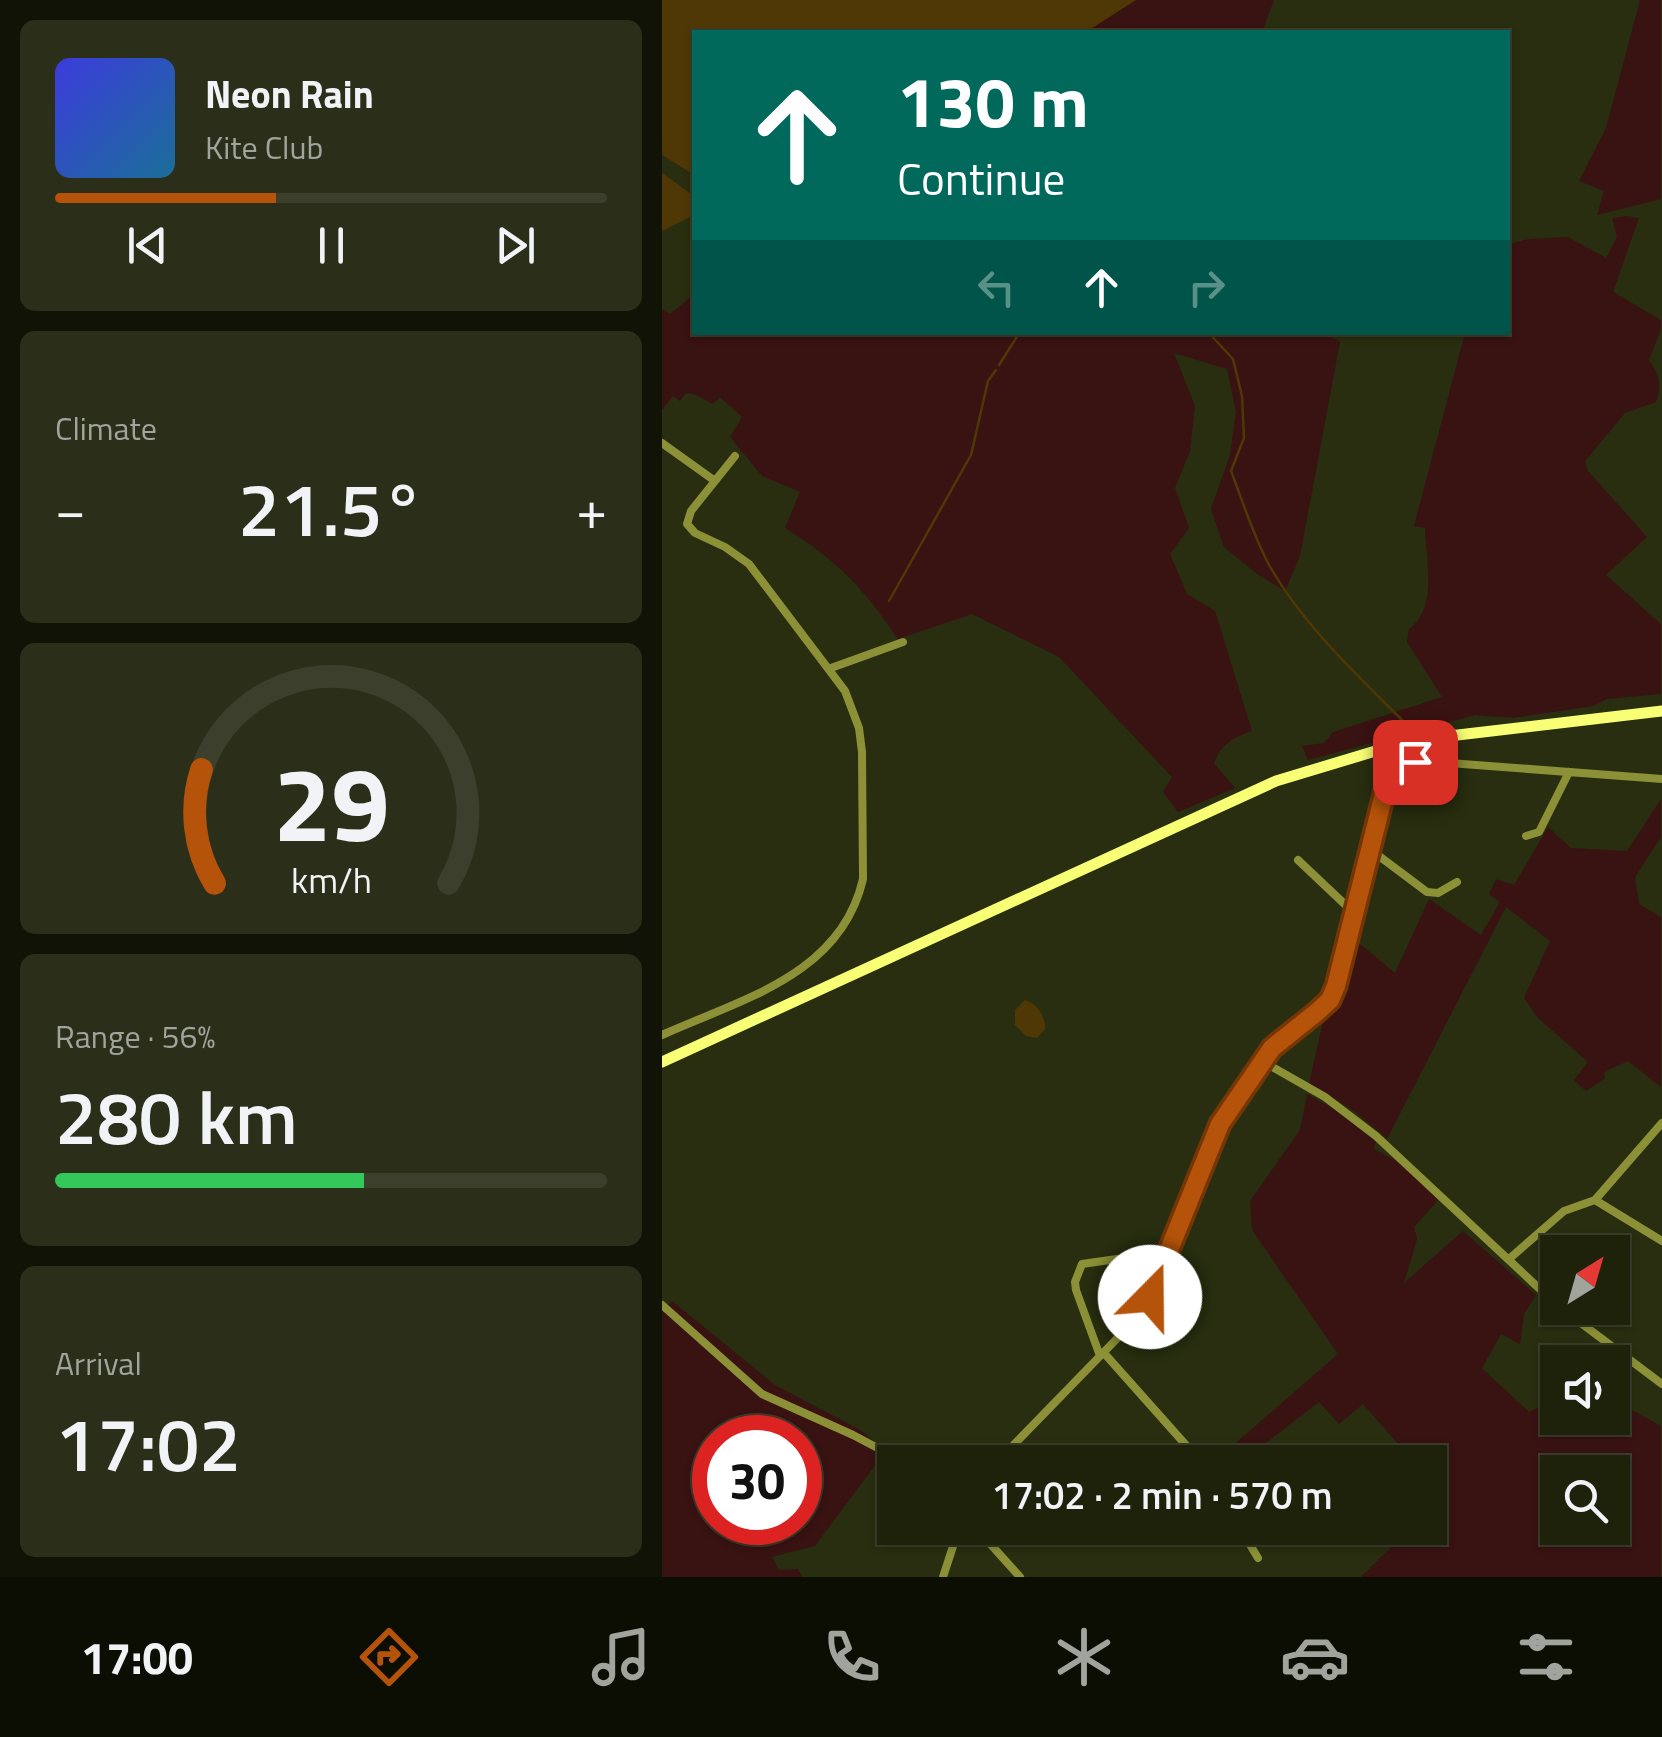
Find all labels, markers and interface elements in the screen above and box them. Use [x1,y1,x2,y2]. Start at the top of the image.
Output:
text: 130 m [897,48,1089,154]
text: Neon Rain [205,65,374,123]
icon: ahead [732,70,862,200]
text: Kite Club [205,123,323,171]
text: Continue [897,144,1065,212]
icon: previous [120,218,175,273]
icon: pause [304,218,359,273]
icon: next [488,218,543,273]
icon: left [969,260,1024,315]
icon: ahead [1074,260,1129,315]
icon: right [1179,260,1234,315]
text: Climate [55,404,157,452]
text: 21.5° [238,451,424,565]
text: − [55,467,86,550]
text: + [576,467,607,550]
pin [1373,720,1458,805]
text: 29 [273,723,389,881]
icon: arrive [1388,735,1443,790]
text: km/h [291,852,371,907]
text: Range · 56% [55,1012,215,1060]
text: 280 km [55,1059,298,1173]
north arrow [1540,1235,1630,1325]
map controls [1540,1235,1630,1545]
position arrow [1098,1245,1202,1349]
text: Arrival [55,1339,142,1387]
button: sound [1540,1345,1630,1435]
text: 17:02 [55,1386,241,1500]
speed limit sign: 30 [692,1415,822,1545]
button: search [1540,1455,1630,1545]
text: 17:02 · 2 min · 570 m [991,1466,1333,1524]
icon: directions [354,1622,424,1692]
icon: music [586,1622,656,1692]
icon: phone [817,1622,887,1692]
icon: climate [1049,1622,1119,1692]
icon: car [1280,1622,1350,1692]
icon: filters [1511,1622,1581,1692]
text: 17:00 [81,1623,193,1691]

